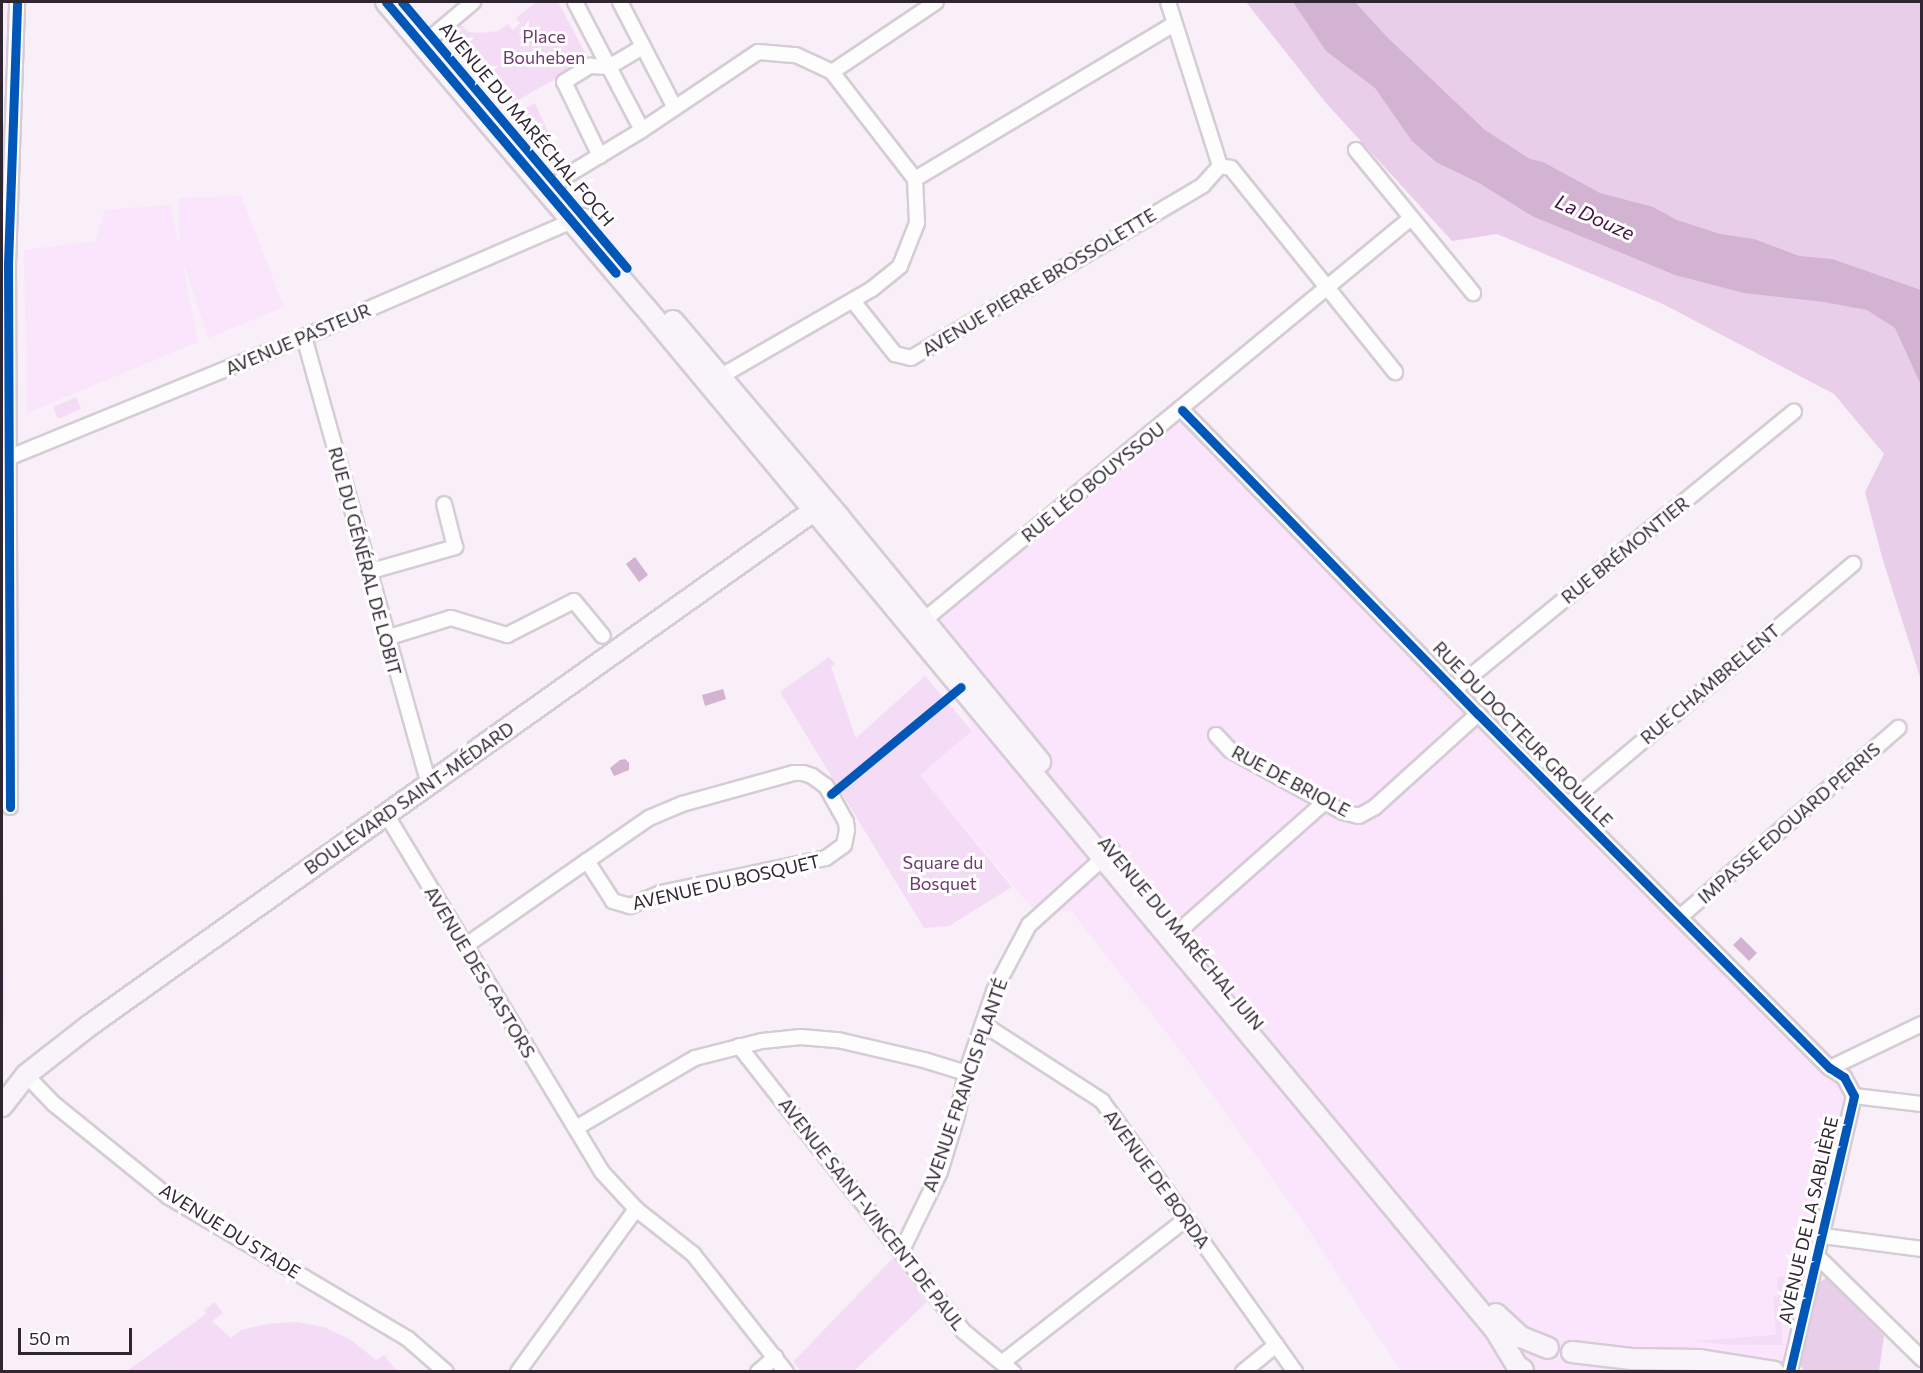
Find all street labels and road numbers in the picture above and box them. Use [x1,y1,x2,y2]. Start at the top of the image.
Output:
street label: AVENUE DU MARÉCHAL FOCH [435,17,619,231]
street label: AVENUE PIERRE BROSSOLETTE [918,203,1160,361]
street label: AVENUE PASTEUR [222,299,374,379]
street label: RUE LÉO BOUYSSOU [1017,418,1169,546]
street label: RUE DU GÉNÉRAL DE LOBIT [324,444,406,678]
street label: RUE BRÉMONTIER [1557,492,1693,608]
street label: RUE CHAMBRELENT [1636,620,1784,748]
street label: RUE DU DOCTEUR GROUILLE [1429,637,1617,831]
street label: BOULEVARD SAINT-MÉDARD [300,717,518,879]
street label: IMPASSE EDOUARD PERRIS [1693,738,1885,908]
street label: RUE DE BRIOLE [1228,741,1354,821]
street label: AVENUE DU MARÉCHAL JUIN [1094,832,1268,1034]
street label: AVENUE DU BOSQUET [630,850,822,914]
street label: AVENUE DES CASTORS [420,882,540,1062]
street label: AVENUE FRANCIS PLANTÉ [918,975,1012,1195]
street label: AVENUE SAINT-VINCENT DE PAUL [774,1093,970,1335]
street label: AVENUE DE BORDA [1100,1106,1214,1252]
street label: AVENUE DE LA SABLIÈRE [1774,1114,1842,1326]
street label: AVENUE DU STADE [156,1179,304,1283]

